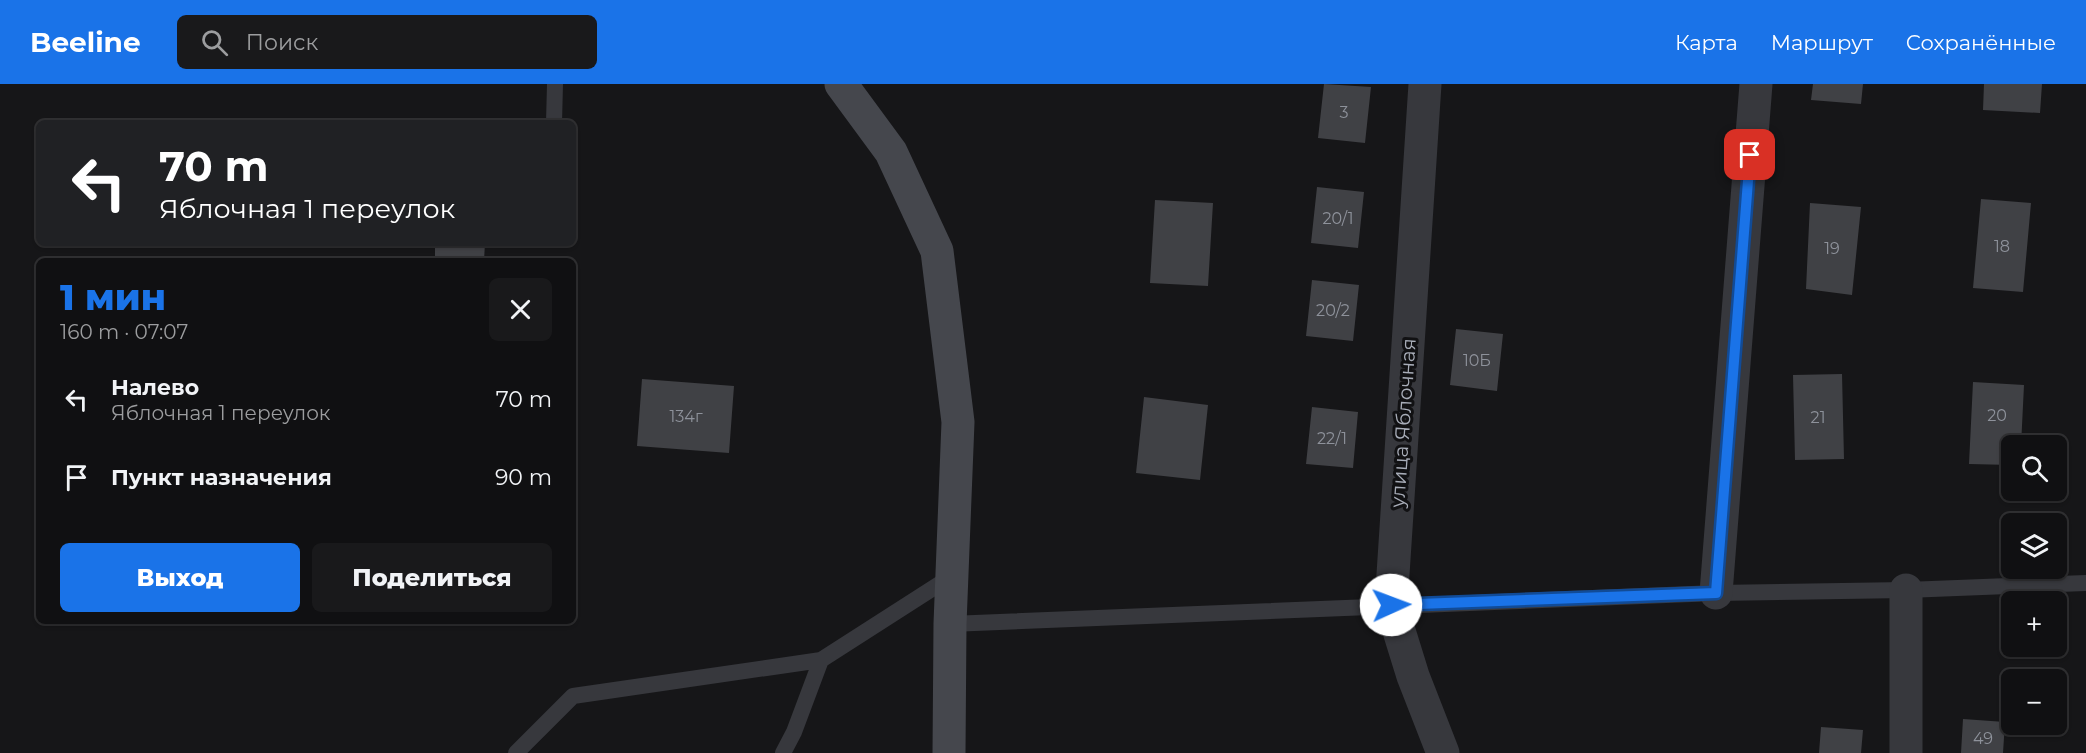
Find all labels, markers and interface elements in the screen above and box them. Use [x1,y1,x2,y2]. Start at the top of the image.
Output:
search box [177,15,597,69]
text: Beeline [30,25,141,59]
icon: search [198,26,231,59]
text: Поиск [246,29,318,56]
text: Карта [1675,30,1738,55]
text: Маршрут [1771,30,1873,55]
text: Сохранённые [1906,30,2056,55]
house number: 3 [1339,103,1349,122]
pin [1724,129,1775,180]
icon: arrive [1733,138,1766,171]
text: 70 m [159,140,269,192]
icon: left [60,144,138,222]
text: Яблочная 1 переулок [159,192,455,225]
house number: 20/1 [1323,209,1353,228]
house number: 18 [1994,237,2010,256]
house number: 19 [1824,239,1840,258]
text: 1 мин [60,275,166,319]
button: close [489,278,552,341]
house number: 20/2 [1316,301,1350,320]
text: 160 m · 07:07 [60,320,188,344]
street label: улица Яблочная [1385,337,1421,510]
house number: 10Б [1463,351,1491,370]
text: Налево [111,374,199,401]
icon: left [60,383,93,416]
text: 70 m [496,386,552,413]
text: Яблочная 1 переулок [111,401,330,425]
house number: 20 [1987,406,2007,425]
house number: 134г [670,407,703,426]
house number: 21 [1811,408,1825,427]
house number: 22/1 [1317,429,1347,448]
map controls [2001,435,2067,735]
button: search [2001,435,2067,501]
icon: arrive [60,461,93,494]
text: Пункт назначения [111,464,332,491]
text: 90 m [495,464,552,491]
button: layers [2001,513,2067,579]
button: Выход [60,543,300,612]
button: Поделиться [312,543,552,612]
position arrow [1359,573,1423,637]
button: + [2001,591,2067,657]
button: − [2001,669,2067,735]
house number: 49 [1973,729,1993,748]

